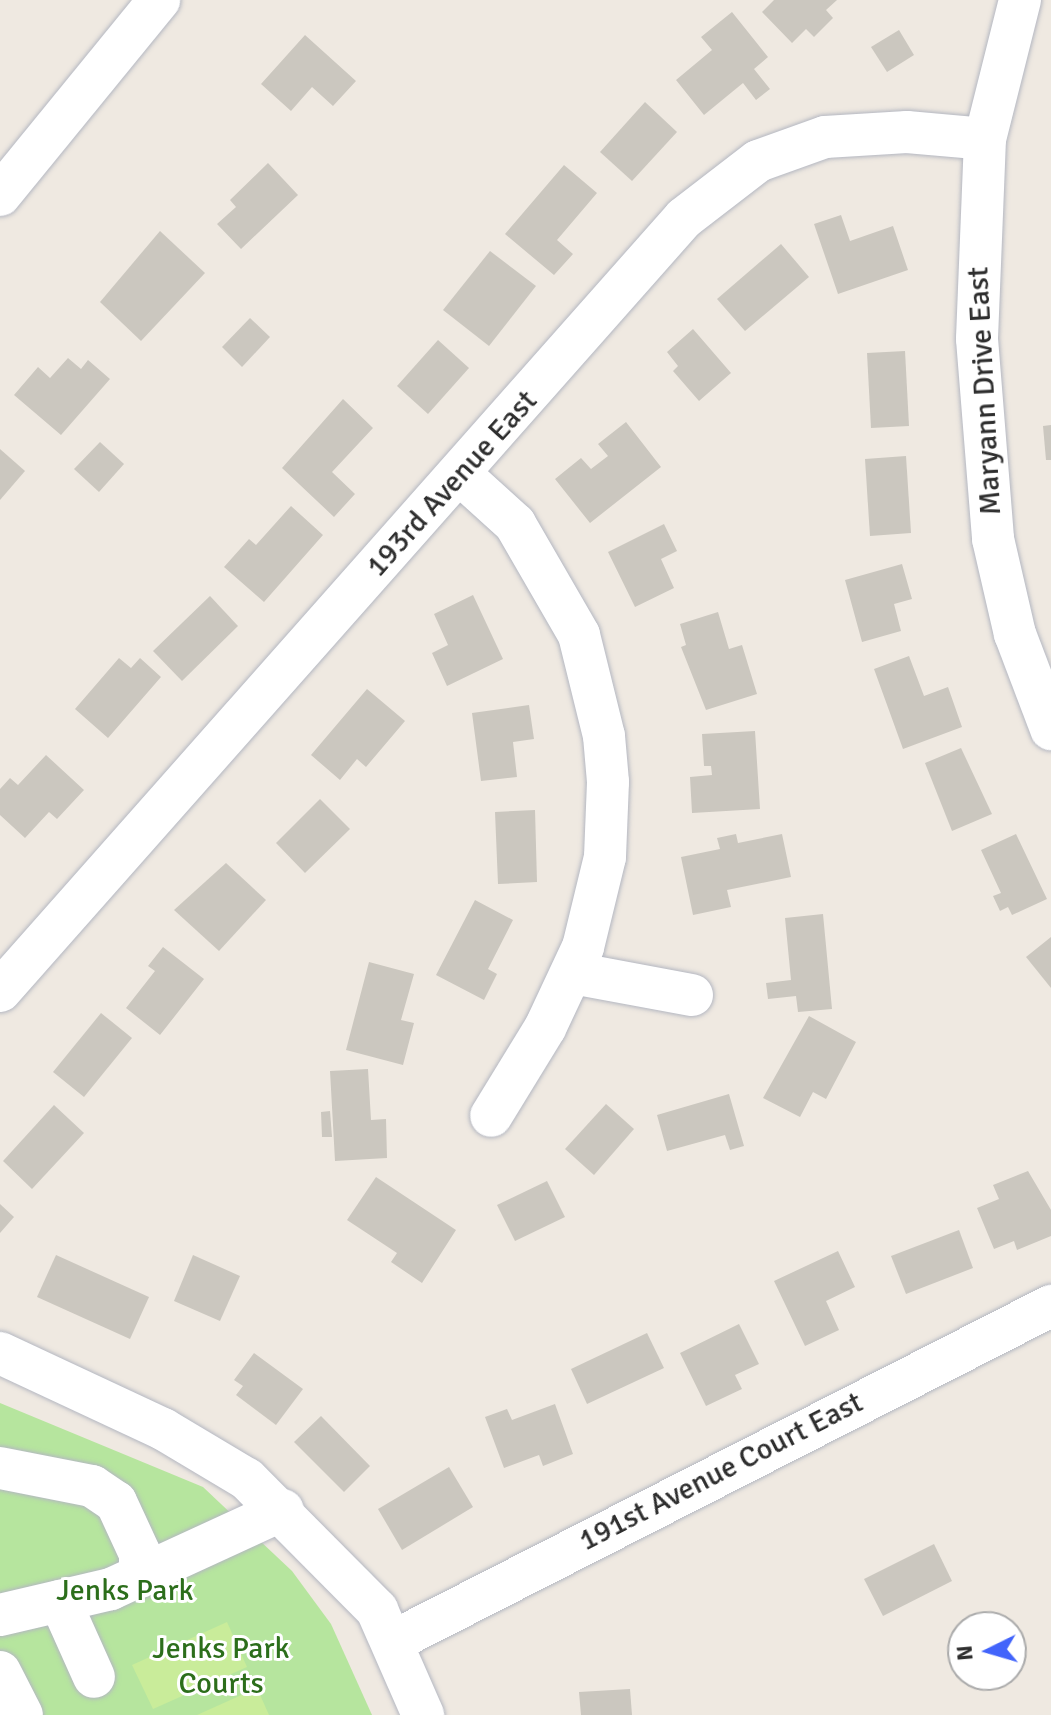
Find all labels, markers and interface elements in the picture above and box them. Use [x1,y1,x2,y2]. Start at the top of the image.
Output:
street label: Maryann Drive East [961,266,1009,516]
street label: 193rd Avenue East [359,384,545,584]
street label: 191st Avenue Court East [573,1385,869,1559]
park label: Jenks Park [56,1573,194,1609]
north arrow [947,1611,1027,1691]
park label: Jenks Park Courts [152,1631,290,1702]
text: N [950,1644,979,1662]

